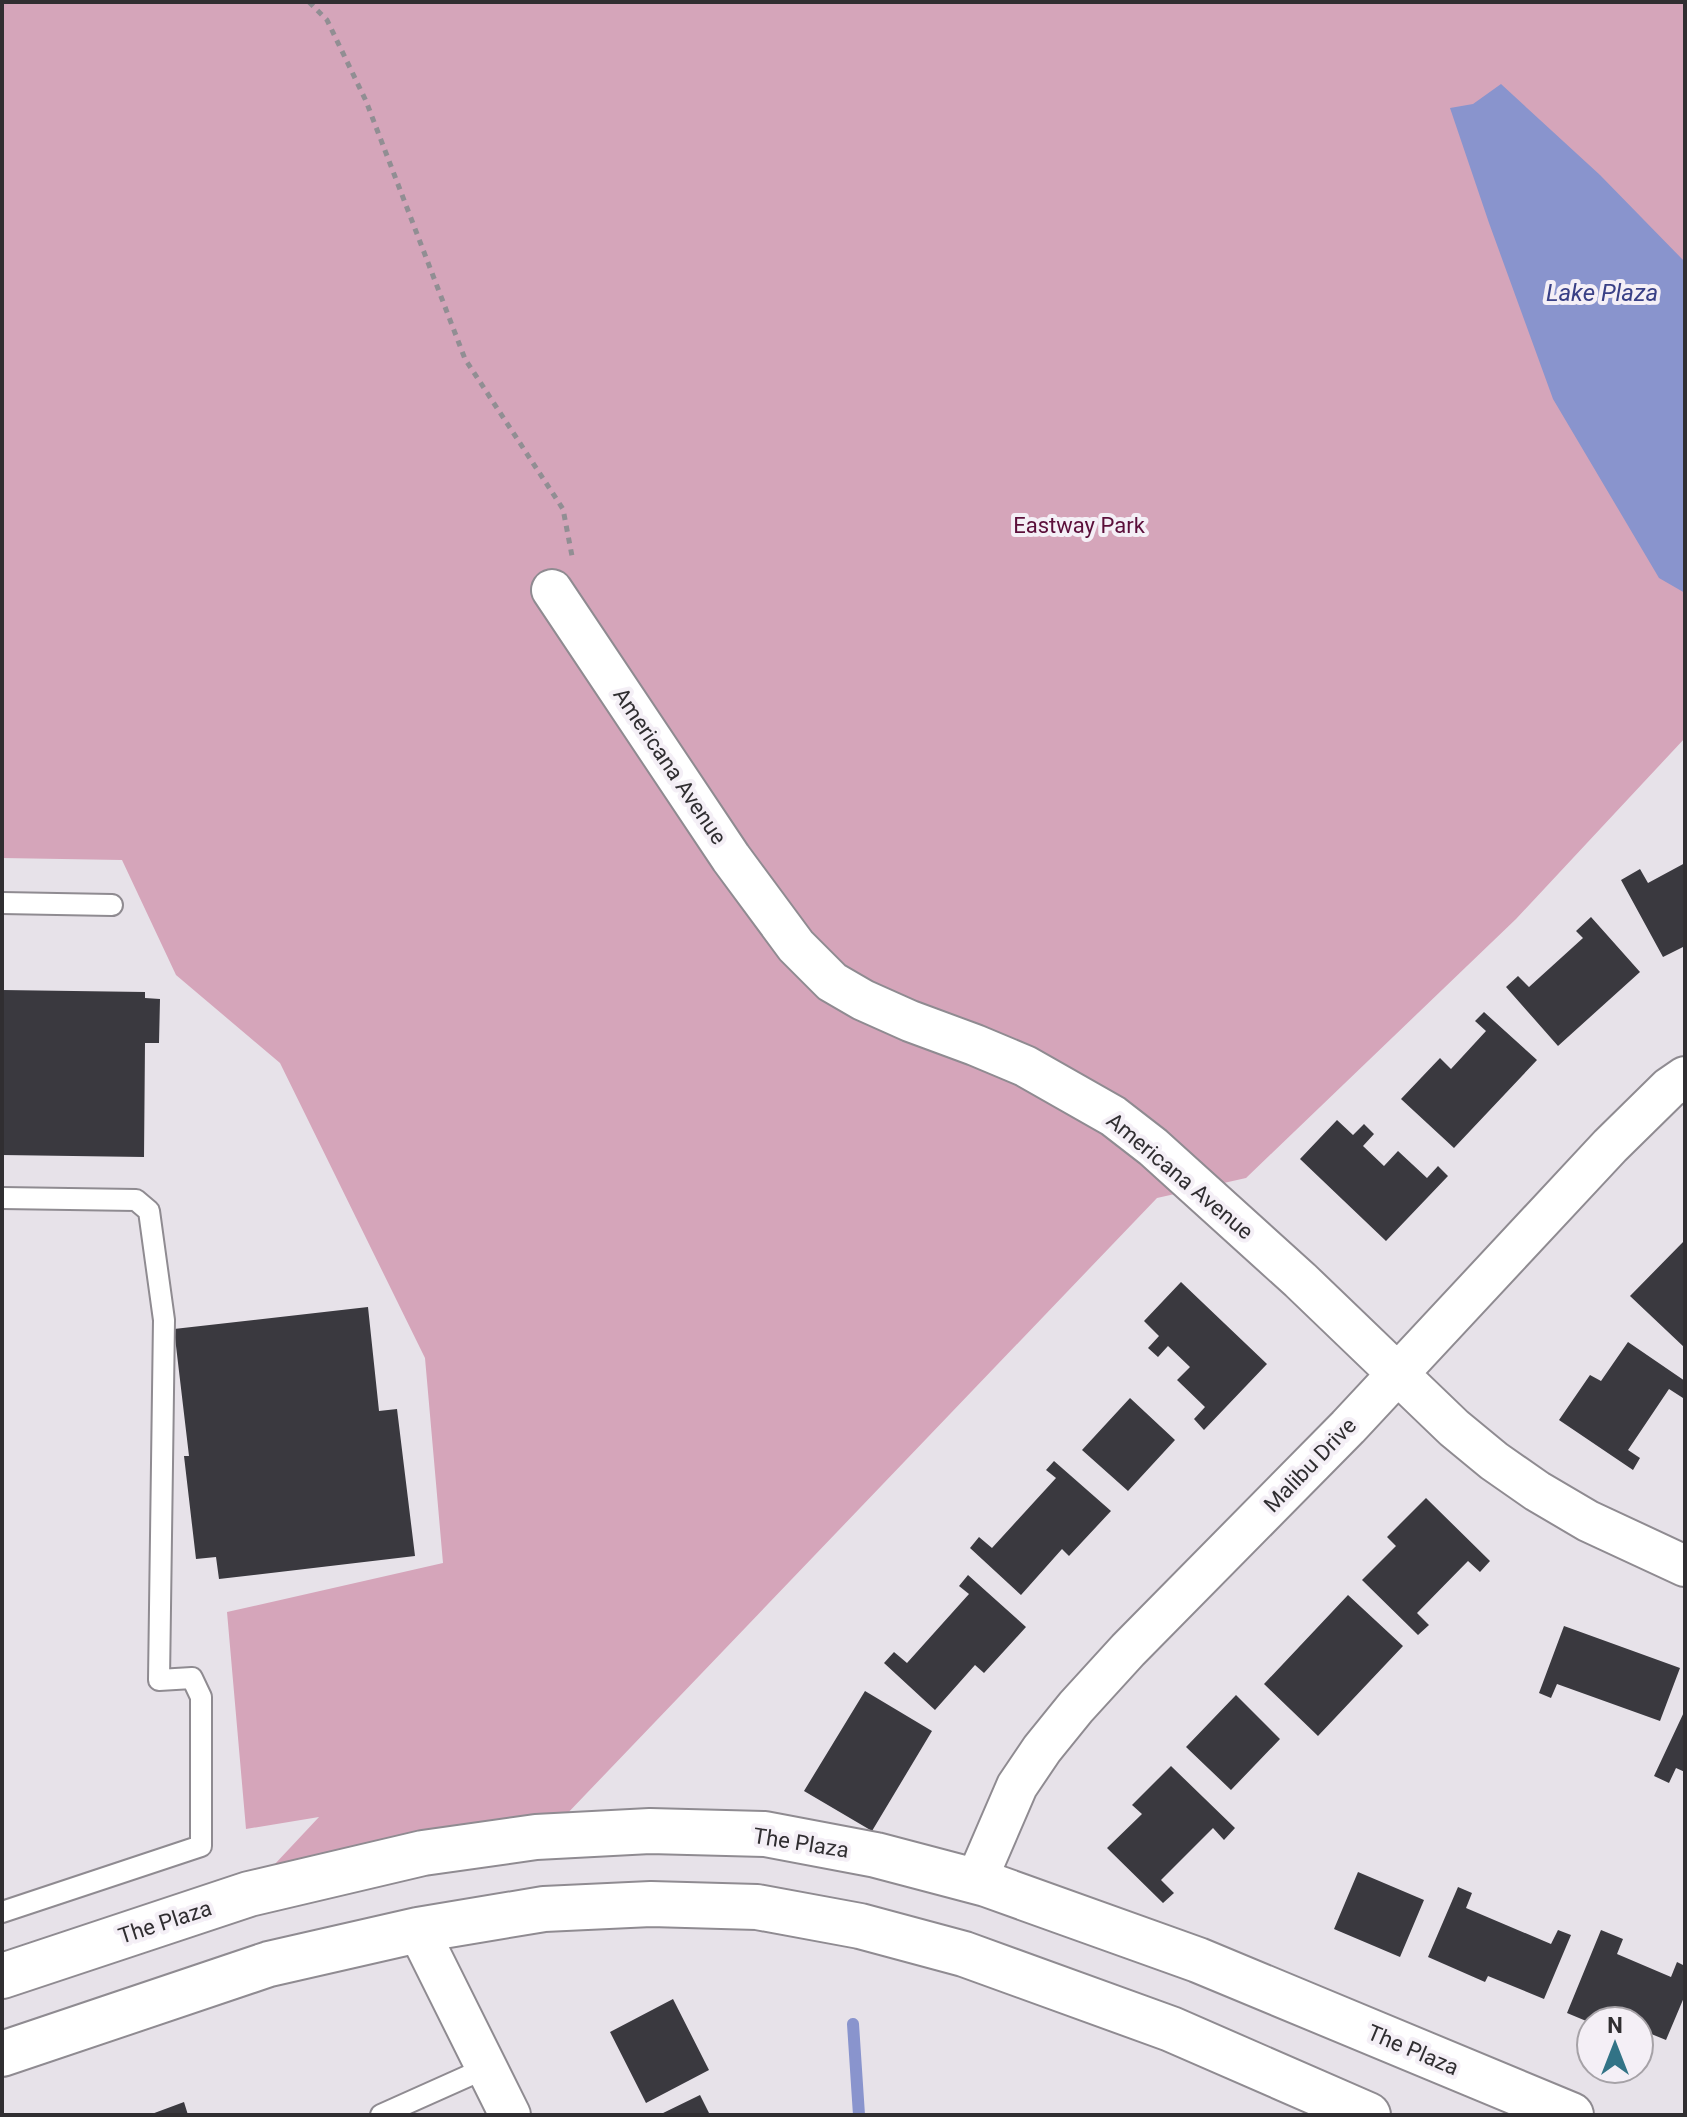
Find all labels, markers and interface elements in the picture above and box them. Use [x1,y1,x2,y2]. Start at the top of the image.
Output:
water label: Lake Plaza [1546,279,1658,307]
park label: Eastway Park [1013,513,1146,538]
street label: Americana Avenue [608,683,732,849]
street label: Americana Avenue [1102,1108,1258,1244]
street label: Malibu Drive [1259,1413,1361,1517]
street label: The Plaza [751,1823,851,1863]
street label: The Plaza [115,1895,215,1949]
north arrow [1575,2005,1655,2085]
text: N [1607,2013,1623,2038]
street label: The Plaza [1364,2020,1462,2080]

